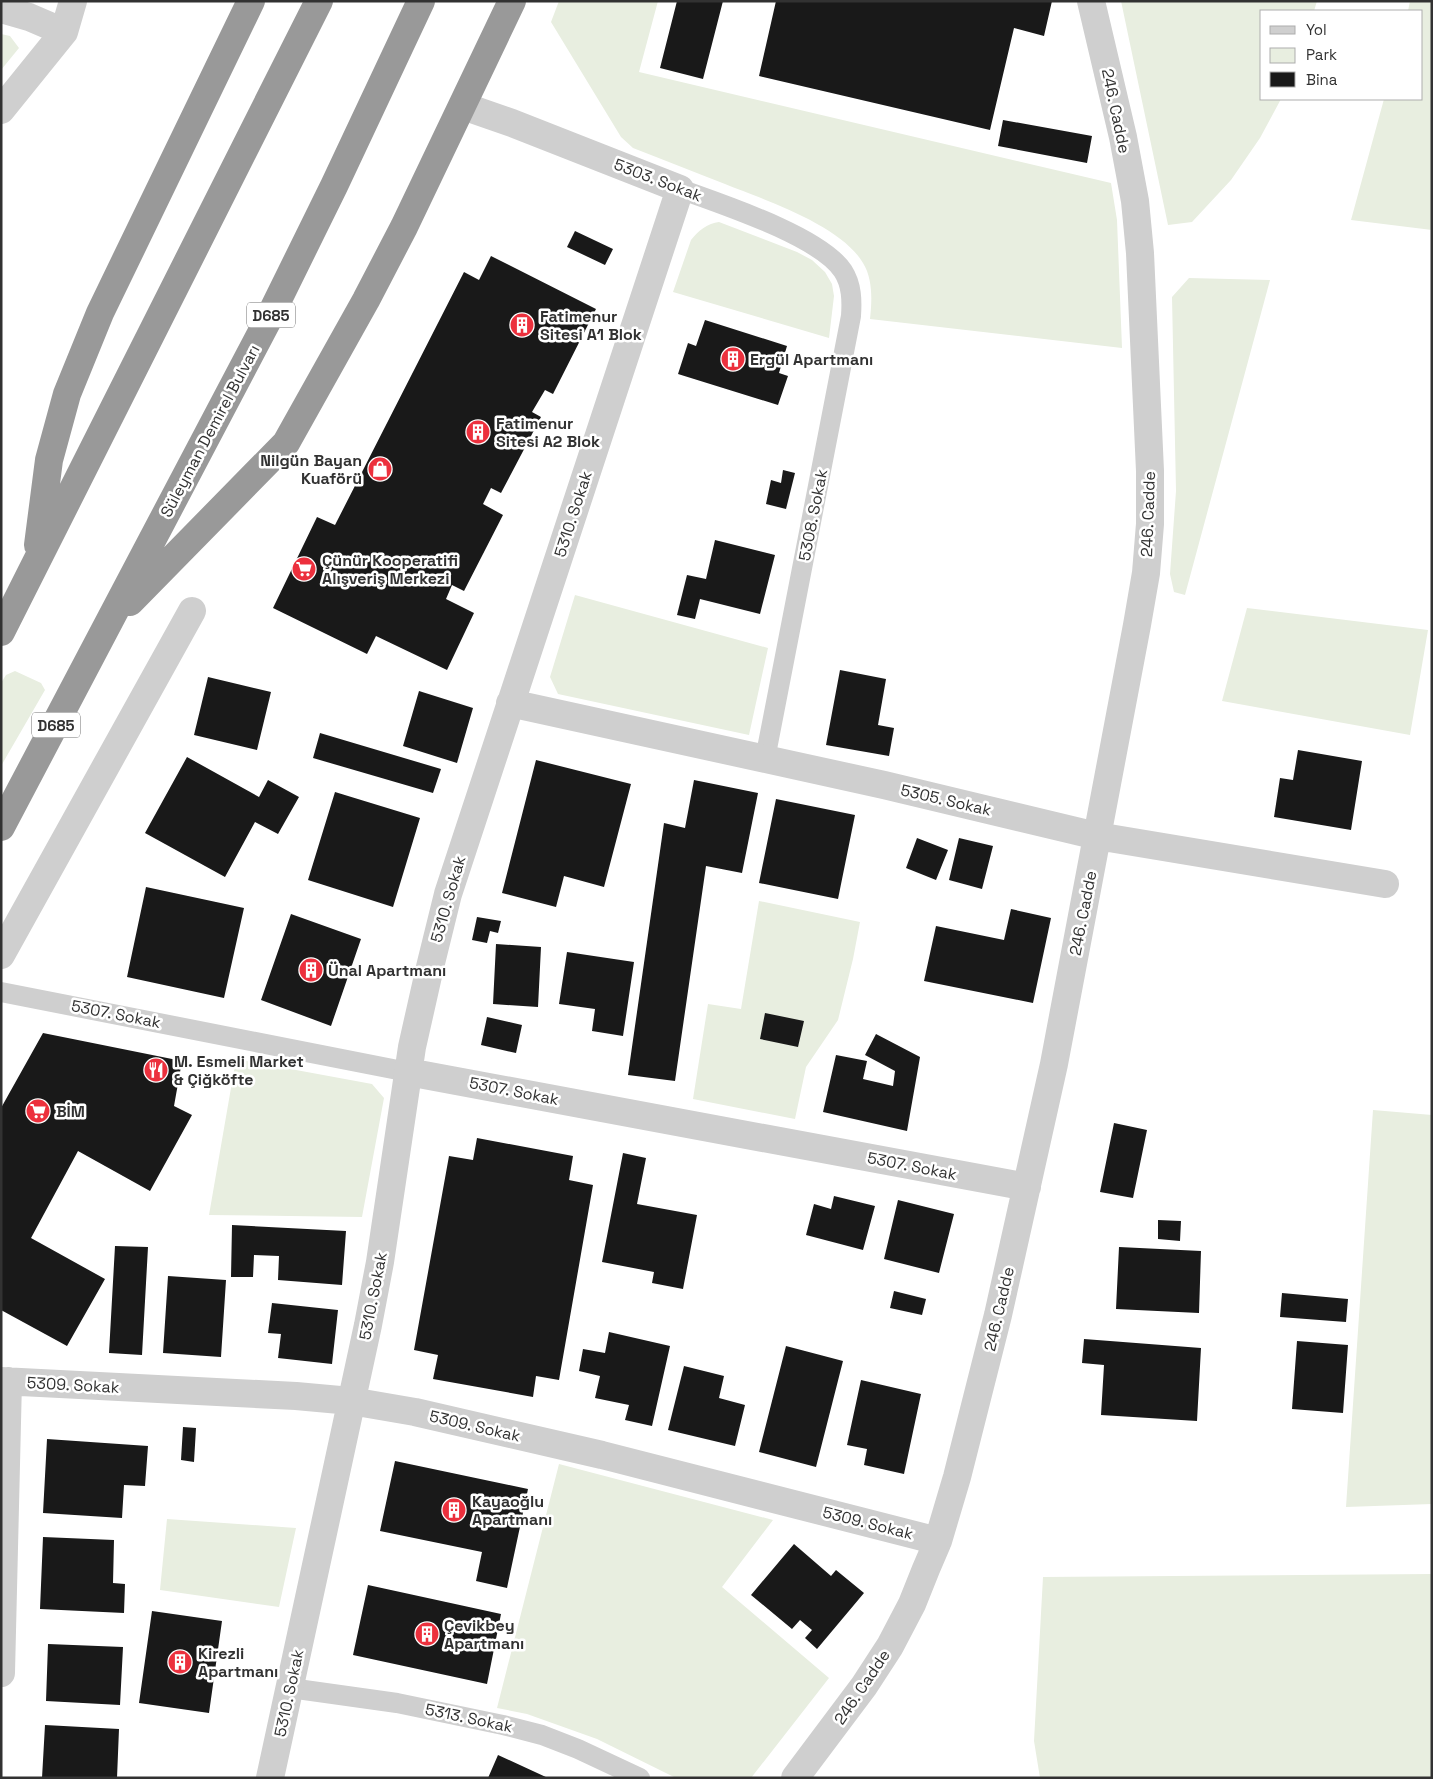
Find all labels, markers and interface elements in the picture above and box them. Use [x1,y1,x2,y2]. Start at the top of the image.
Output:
legend [1260,10,1423,100]
text: Yol [1306,20,1327,39]
text: Park [1306,45,1337,64]
street label: 246. Cadde [1097,67,1135,155]
text: Bina [1306,70,1338,89]
street label: 5303. Sokak [611,154,705,207]
road number: D685 [247,302,295,328]
place label: Fatimenur Sitesi A1 Blok [540,306,642,345]
building icon: Fatimenur Sitesi A1 Blok [509,312,535,338]
street label: Süleyman Demirel Bulvarı [156,341,264,521]
building icon: Ergül Apartmanı [720,346,746,372]
place label: Ergül Apartmanı [750,349,873,370]
place label: Fatimenur Sitesi A2 Blok [496,413,600,452]
building icon: Fatimenur Sitesi A2 Blok [465,419,491,445]
place label: Nilgün Bayan Kuaförü [260,450,362,489]
shop icon: Nilgün Bayan Kuaförü [367,456,393,482]
street label: 5308. Sokak [794,467,832,563]
street label: 5310. Sokak [549,468,597,560]
street label: 246. Cadde [1136,471,1160,557]
place label: Çünür Kooperatifi Alışveriş Merkezi [322,550,458,589]
supermarket icon: Çünür Kooperatifi Alışveriş Merkezi [291,556,317,582]
road number: D685 [32,712,80,738]
street label: 5305. Sokak [899,779,994,821]
street label: 5310. Sokak [426,853,471,945]
street label: 246. Cadde [1064,869,1102,957]
building icon: Ünal Apartmanı [298,957,324,983]
place label: Ünal Apartmanı [328,960,446,981]
street label: 5307. Sokak [69,995,163,1033]
place label: M. Esmeli Market & Çiğköfte [174,1051,304,1090]
restaurant icon: M. Esmeli Market & Çiğköfte [143,1057,169,1083]
street label: 5307. Sokak [467,1072,561,1110]
supermarket icon: BİM [25,1098,51,1124]
place label: BİM [56,1101,85,1122]
street label: 5307. Sokak [865,1147,959,1185]
street label: 5310. Sokak [354,1250,392,1342]
street label: 246. Cadde [979,1265,1019,1353]
street label: 5309. Sokak [26,1372,120,1398]
street label: 5309. Sokak [427,1405,523,1447]
place label: Kayaoğlu Apartmanı [472,1491,552,1530]
building icon: Kayaoğlu Apartmanı [441,1497,467,1523]
street label: 5309. Sokak [820,1502,916,1544]
place label: Çevikbey Apartmanı [444,1615,524,1654]
building icon: Çevikbey Apartmanı [414,1621,440,1647]
place label: Kirezli Apartmanı [198,1643,278,1682]
street label: 246. Cadde [829,1646,895,1728]
street label: 5310. Sokak [269,1647,309,1739]
building icon: Kirezli Apartmanı [167,1649,193,1675]
street label: 5313. Sokak [423,1698,515,1738]

